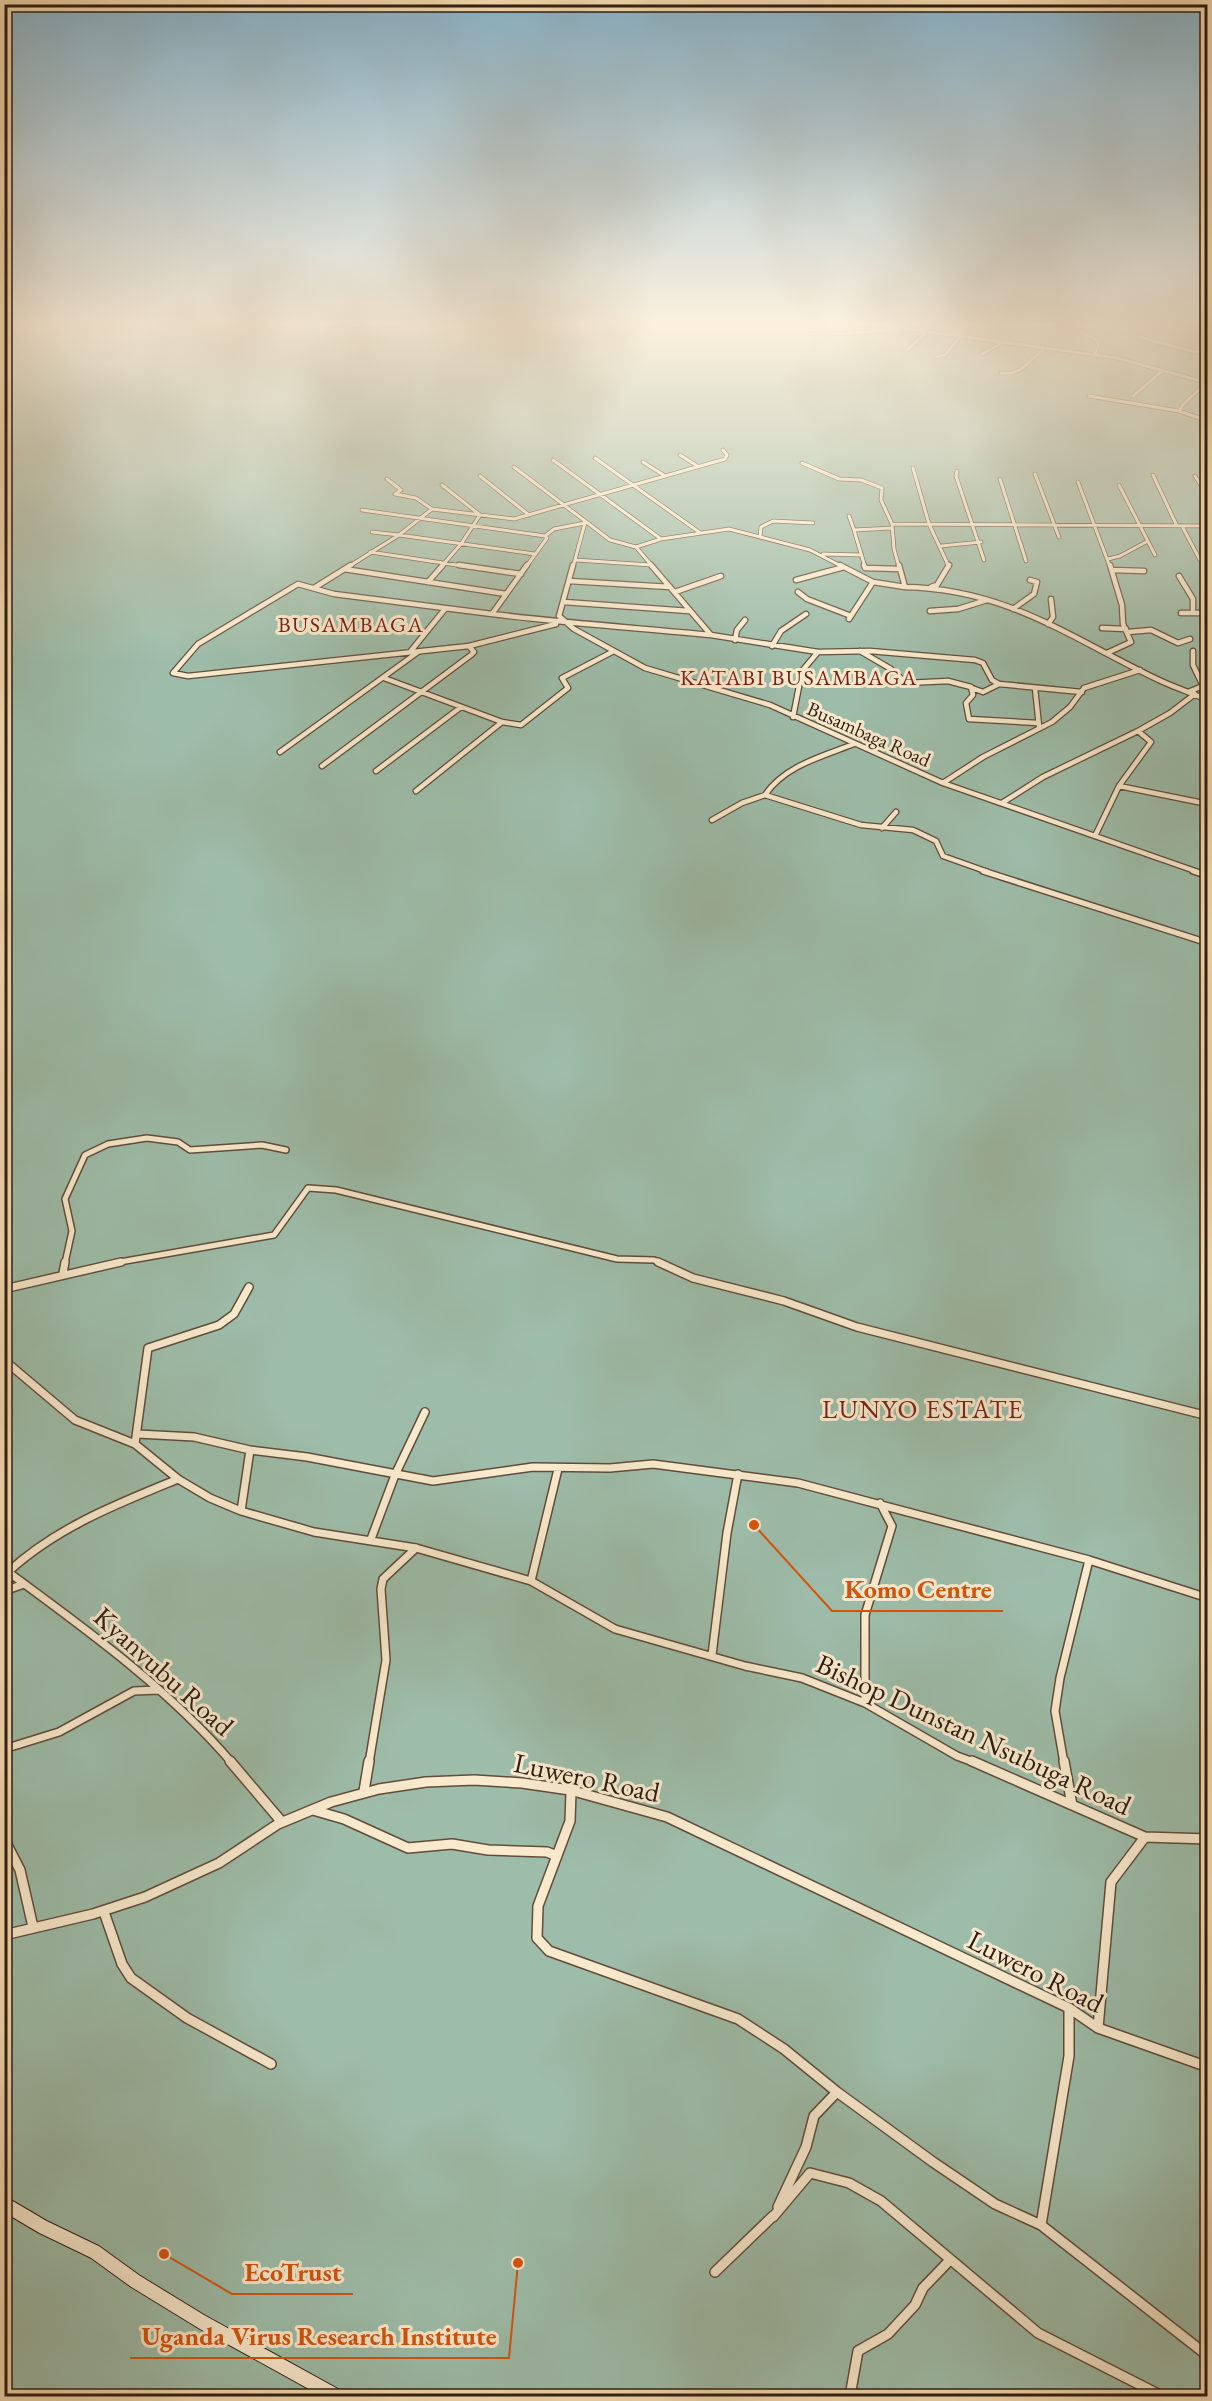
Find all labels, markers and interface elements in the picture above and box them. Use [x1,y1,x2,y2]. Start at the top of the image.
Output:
district label: BUSAMBAGA [278,610,424,639]
district label: KATABI BUSAMBAGA [680,663,918,692]
street label: Busambaga Road [803,695,936,773]
district label: LUNYO ESTATE [822,1392,1024,1426]
callout: Komo Centre [832,1567,1003,1611]
text: Komo Centre [844,1572,992,1606]
street label: Kyanvubu Road [86,1599,242,1744]
street label: Bishop Dunstan Nsubuga Road [811,1645,1138,1823]
street label: Luwero Road [511,1744,664,1810]
street label: Luwero Road [962,1921,1111,2021]
callout: EcoTrust [232,2250,353,2294]
text: EcoTrust [244,2255,342,2289]
callout: Uganda Virus Research Institute [130,2314,509,2358]
text: Uganda Virus Research Institute [142,2319,497,2353]

